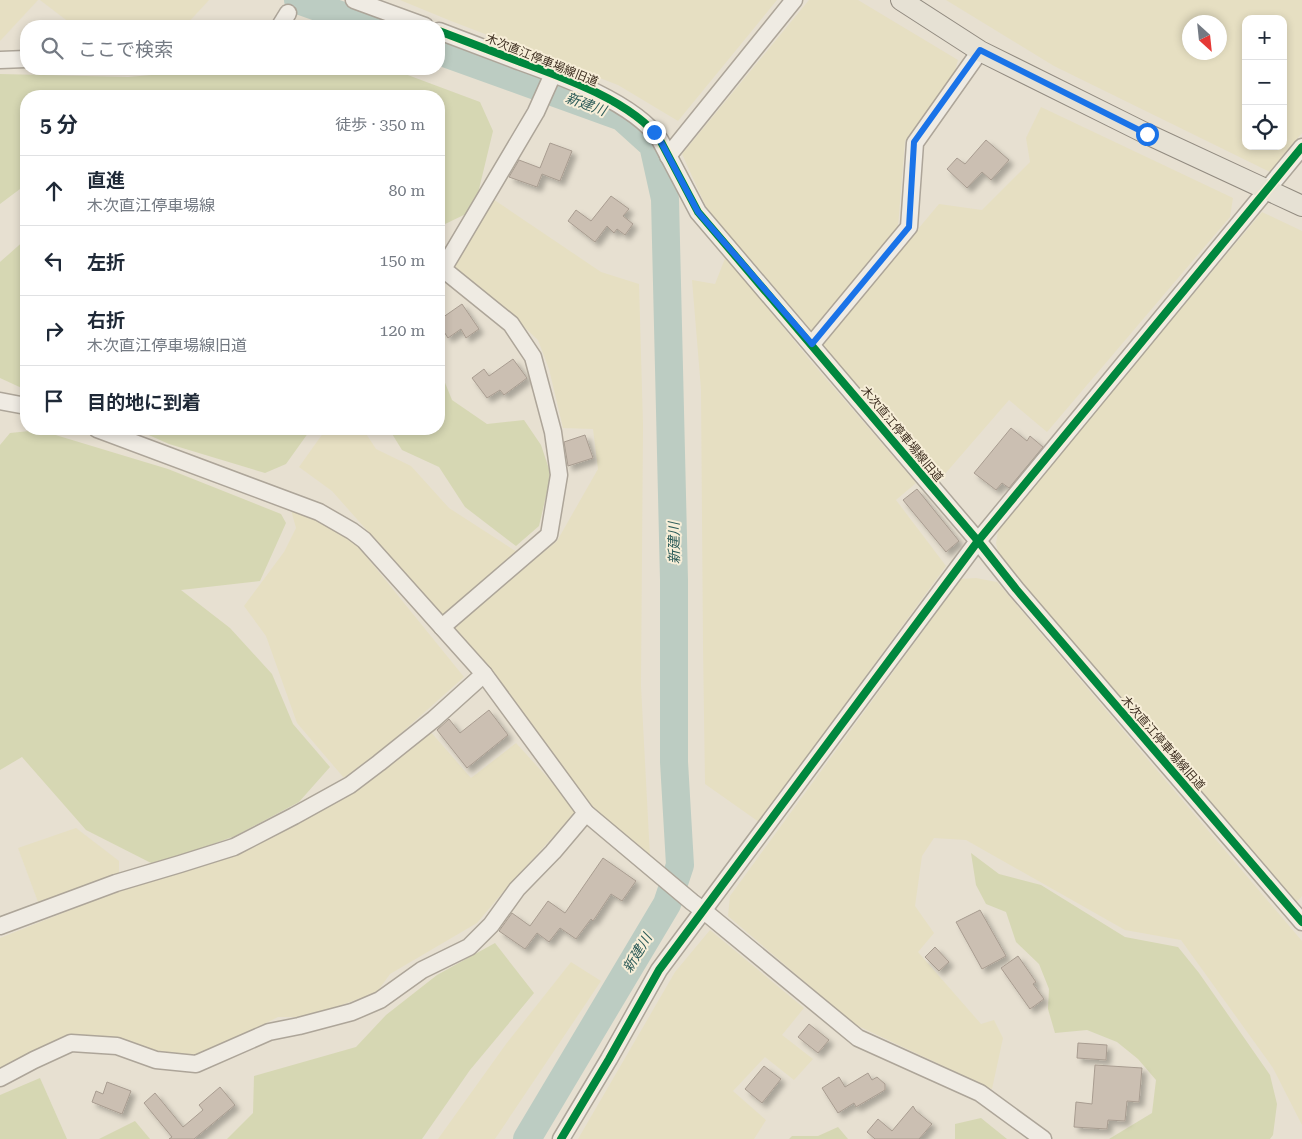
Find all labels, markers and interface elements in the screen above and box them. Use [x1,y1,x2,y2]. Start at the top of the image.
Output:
north arrow [1182,15,1227,60]
map controls [1242,15,1287,150]
button: + [1242,15,1287,60]
search box [20,20,445,75]
street label: 木次直江停車場線旧道 [484,31,600,89]
icon: search [38,34,66,62]
text: ここで検索 [78,38,173,61]
button: − [1242,60,1287,105]
water label: 新建川 [564,89,610,119]
button: locate [1242,105,1287,150]
text: 5 分 [40,113,78,137]
text: 徒歩 · 350 m [335,115,425,134]
route end [643,121,666,144]
route start [1136,123,1159,146]
text: 直進 [87,169,125,192]
icon: ahead [40,177,68,205]
text: 80 m [388,181,425,200]
text: 木次直江停車場線 [87,196,215,215]
icon: left [40,247,68,275]
text: 左折 [87,251,125,274]
text: 150 m [379,251,425,270]
text: 右折 [87,309,125,332]
icon: right [40,317,68,345]
text: 120 m [379,321,425,340]
text: 木次直江停車場線旧道 [87,336,247,355]
street label: 木次直江停車場線旧道 [858,384,946,484]
icon: arrive [40,387,68,415]
text: 目的地に到着 [87,391,201,414]
water label: 新建川 [666,520,682,564]
street label: 木次直江停車場線旧道 [1118,693,1208,793]
water label: 新建川 [619,929,656,975]

